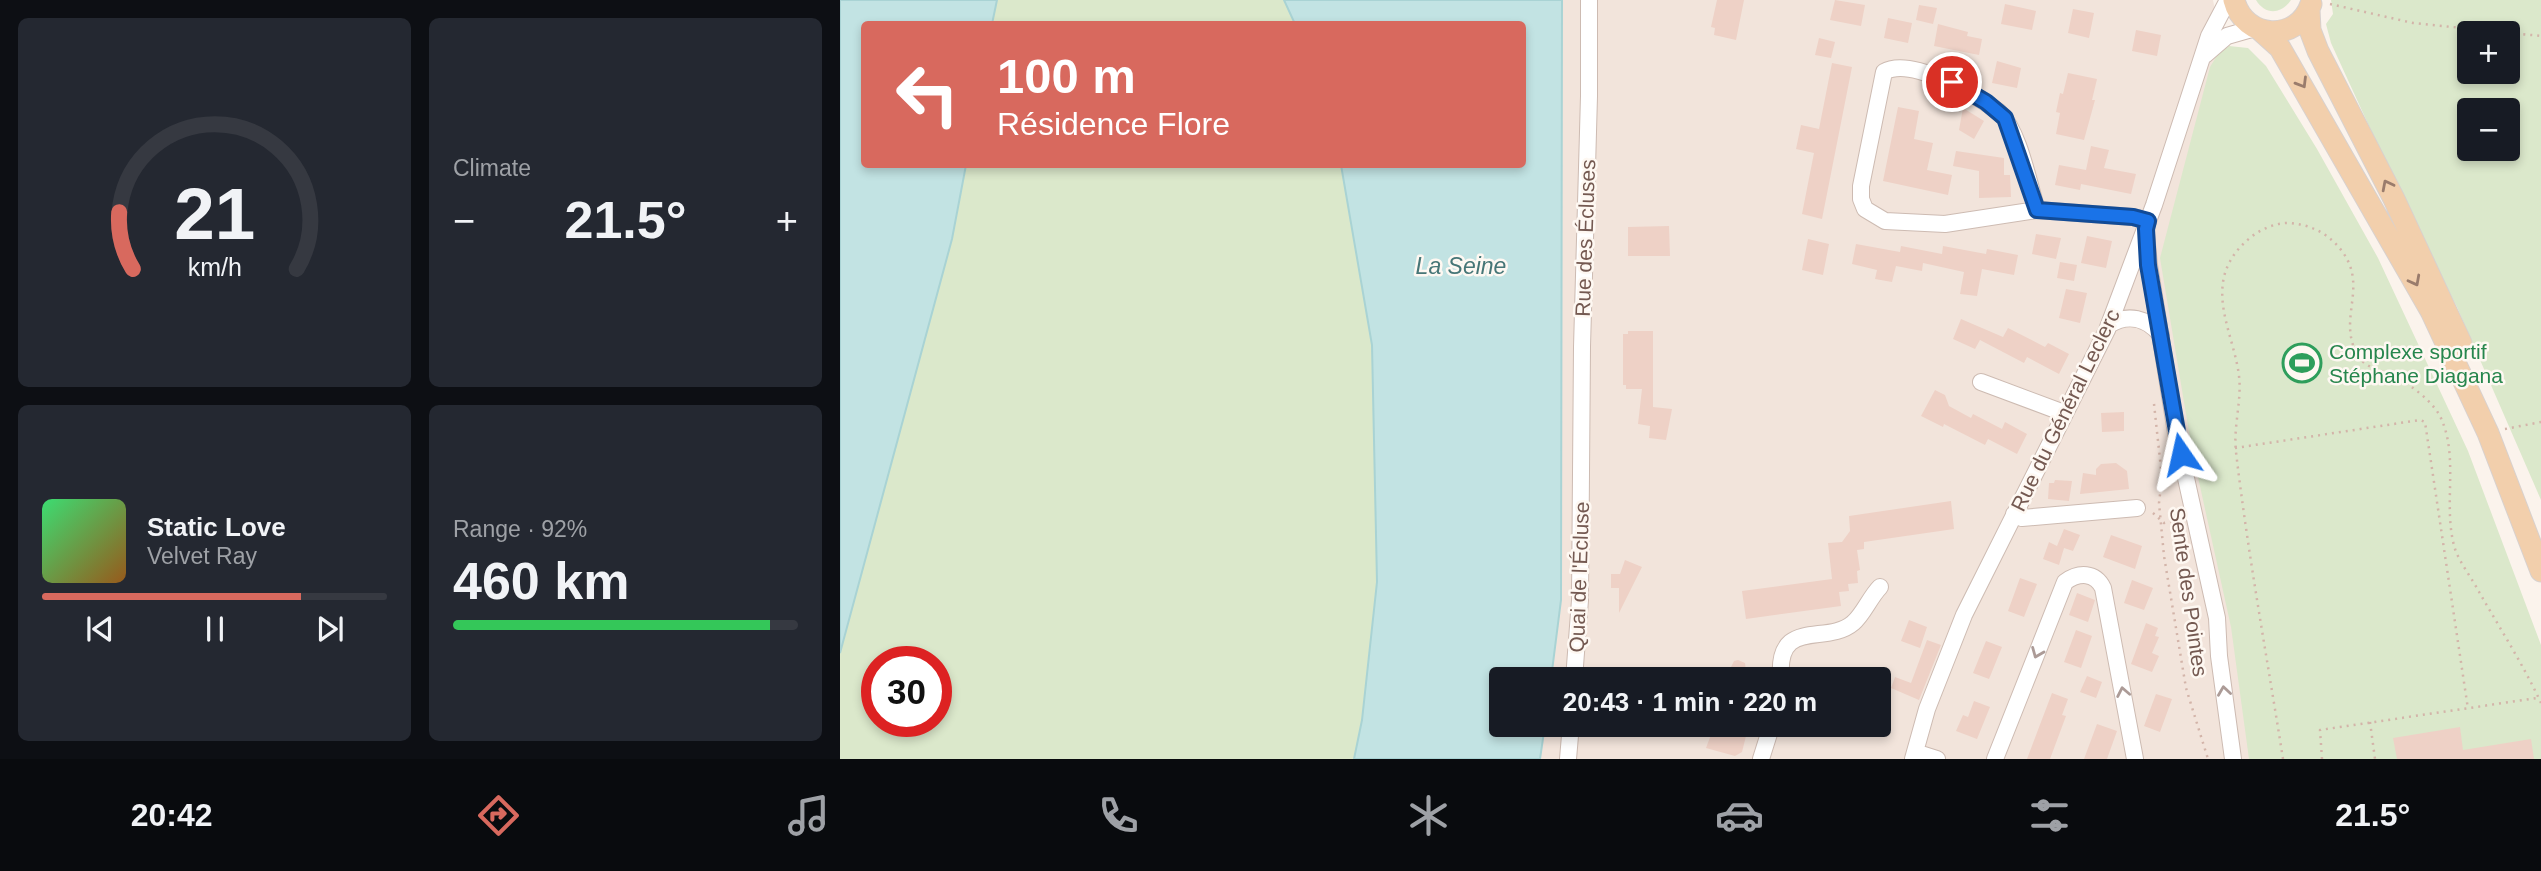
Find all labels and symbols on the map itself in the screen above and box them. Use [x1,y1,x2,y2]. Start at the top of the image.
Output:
pin [1922,52,1982,112]
one-way arrow [2293,76,2306,89]
street label: Rue des Écluses [1571,159,1599,317]
one-way arrow [2382,180,2395,192]
water label: La Seine [1416,253,1506,279]
one-way arrow [2406,274,2420,286]
street label: Rue du Général Leclerc [2006,305,2124,515]
place label: Complexe sportif Stéphane Diagana [2329,340,2503,387]
sports icon: Complexe sportif Stéphane Diagana [2281,342,2323,384]
position arrow [2144,417,2218,491]
street label: Quai de l'Écluse [1565,501,1593,653]
street label: Sente des Pointes [2166,506,2212,678]
speed limit sign: 30 [861,646,952,737]
one-way arrow [2032,646,2046,658]
one-way arrow [2116,686,2131,698]
one-way arrow [2217,686,2232,697]

